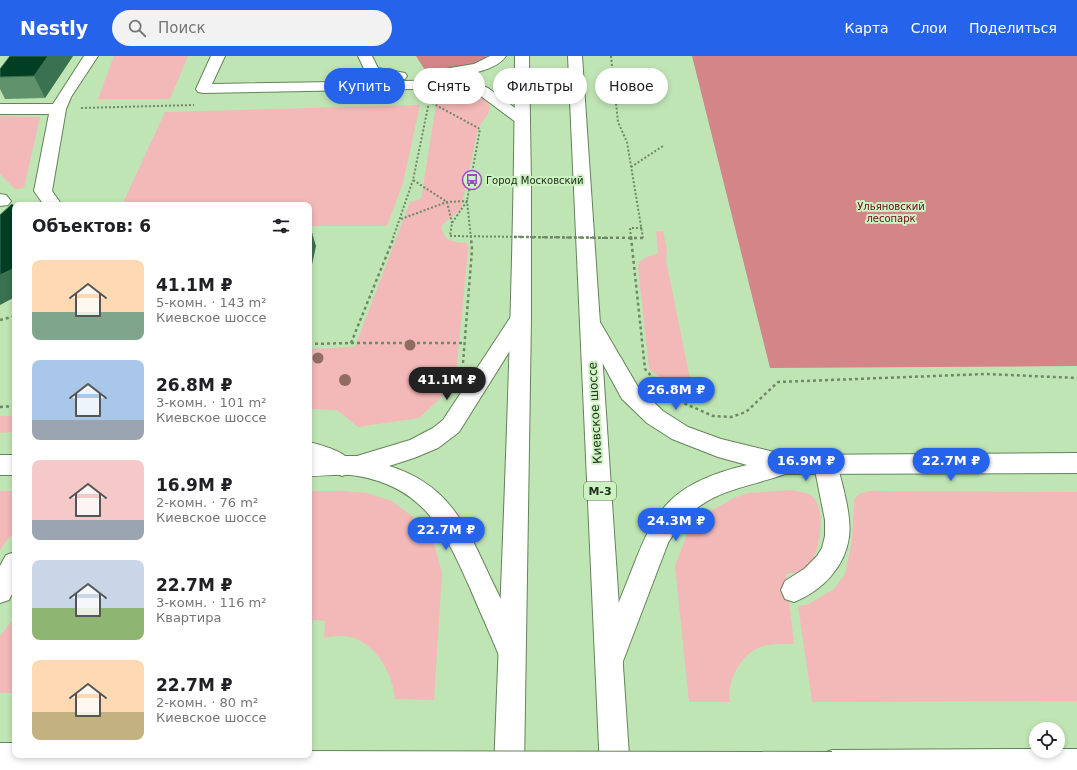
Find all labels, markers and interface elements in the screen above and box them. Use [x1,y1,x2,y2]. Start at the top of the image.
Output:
search box [112,10,392,46]
text: Nestly [20,17,88,39]
icon: search [126,17,148,39]
text: Поиск [158,19,206,37]
text: Карта [845,20,889,36]
text: Слои [911,20,947,36]
text: Поделиться [969,20,1057,36]
chip: Купить [324,68,405,104]
chip: Снять [413,68,485,104]
chip: Фильтры [493,68,587,104]
chip: Новое [595,68,668,104]
bus stop icon: Город Московский [461,169,483,191]
place label: Город Московский [486,175,584,186]
park label: Ульяновский лесопарк [857,201,925,224]
icon: filters [270,215,292,237]
text: Объектов: 6 [32,216,151,236]
text: 41.1M ₽ [156,275,233,295]
icon: home [64,276,112,324]
text: 5-комн. · 143 m² [156,295,266,310]
text: Киевское шоссе [156,310,267,325]
street label: Киевское шоссе [585,362,605,464]
pin: 41.1M ₽ [410,367,484,401]
text: 41.1M ₽ [418,372,476,387]
text: 26.8M ₽ [156,375,233,395]
icon: home [64,376,112,424]
pin: 26.8M ₽ [639,377,713,411]
text: 26.8M ₽ [647,382,705,397]
text: 3-комн. · 101 m² [156,395,266,410]
text: Киевское шоссе [156,410,267,425]
pin: 16.9M ₽ [769,448,843,482]
pin: 22.7M ₽ [914,448,988,482]
text: 16.9M ₽ [777,453,835,468]
text: 22.7M ₽ [922,453,980,468]
text: 16.9M ₽ [156,475,233,495]
icon: home [64,476,112,524]
road number: М-3 [584,482,616,500]
text: 2-комн. · 76 m² [156,495,258,510]
pin: 24.3M ₽ [639,508,713,542]
text: Киевское шоссе [156,510,267,525]
text: 24.3M ₽ [647,513,705,528]
pin: 22.7M ₽ [409,517,483,551]
text: 22.7M ₽ [417,522,475,537]
text: 22.7M ₽ [156,575,233,595]
icon: home [64,576,112,624]
text: 3-комн. · 116 m² [156,595,266,610]
text: Квартира [156,610,221,625]
text: 22.7M ₽ [156,675,233,695]
icon: home [64,676,112,724]
text: 2-комн. · 80 m² [156,695,258,710]
text: Киевское шоссе [156,710,267,725]
map controls [1029,722,1065,758]
button: locate [1029,722,1065,758]

